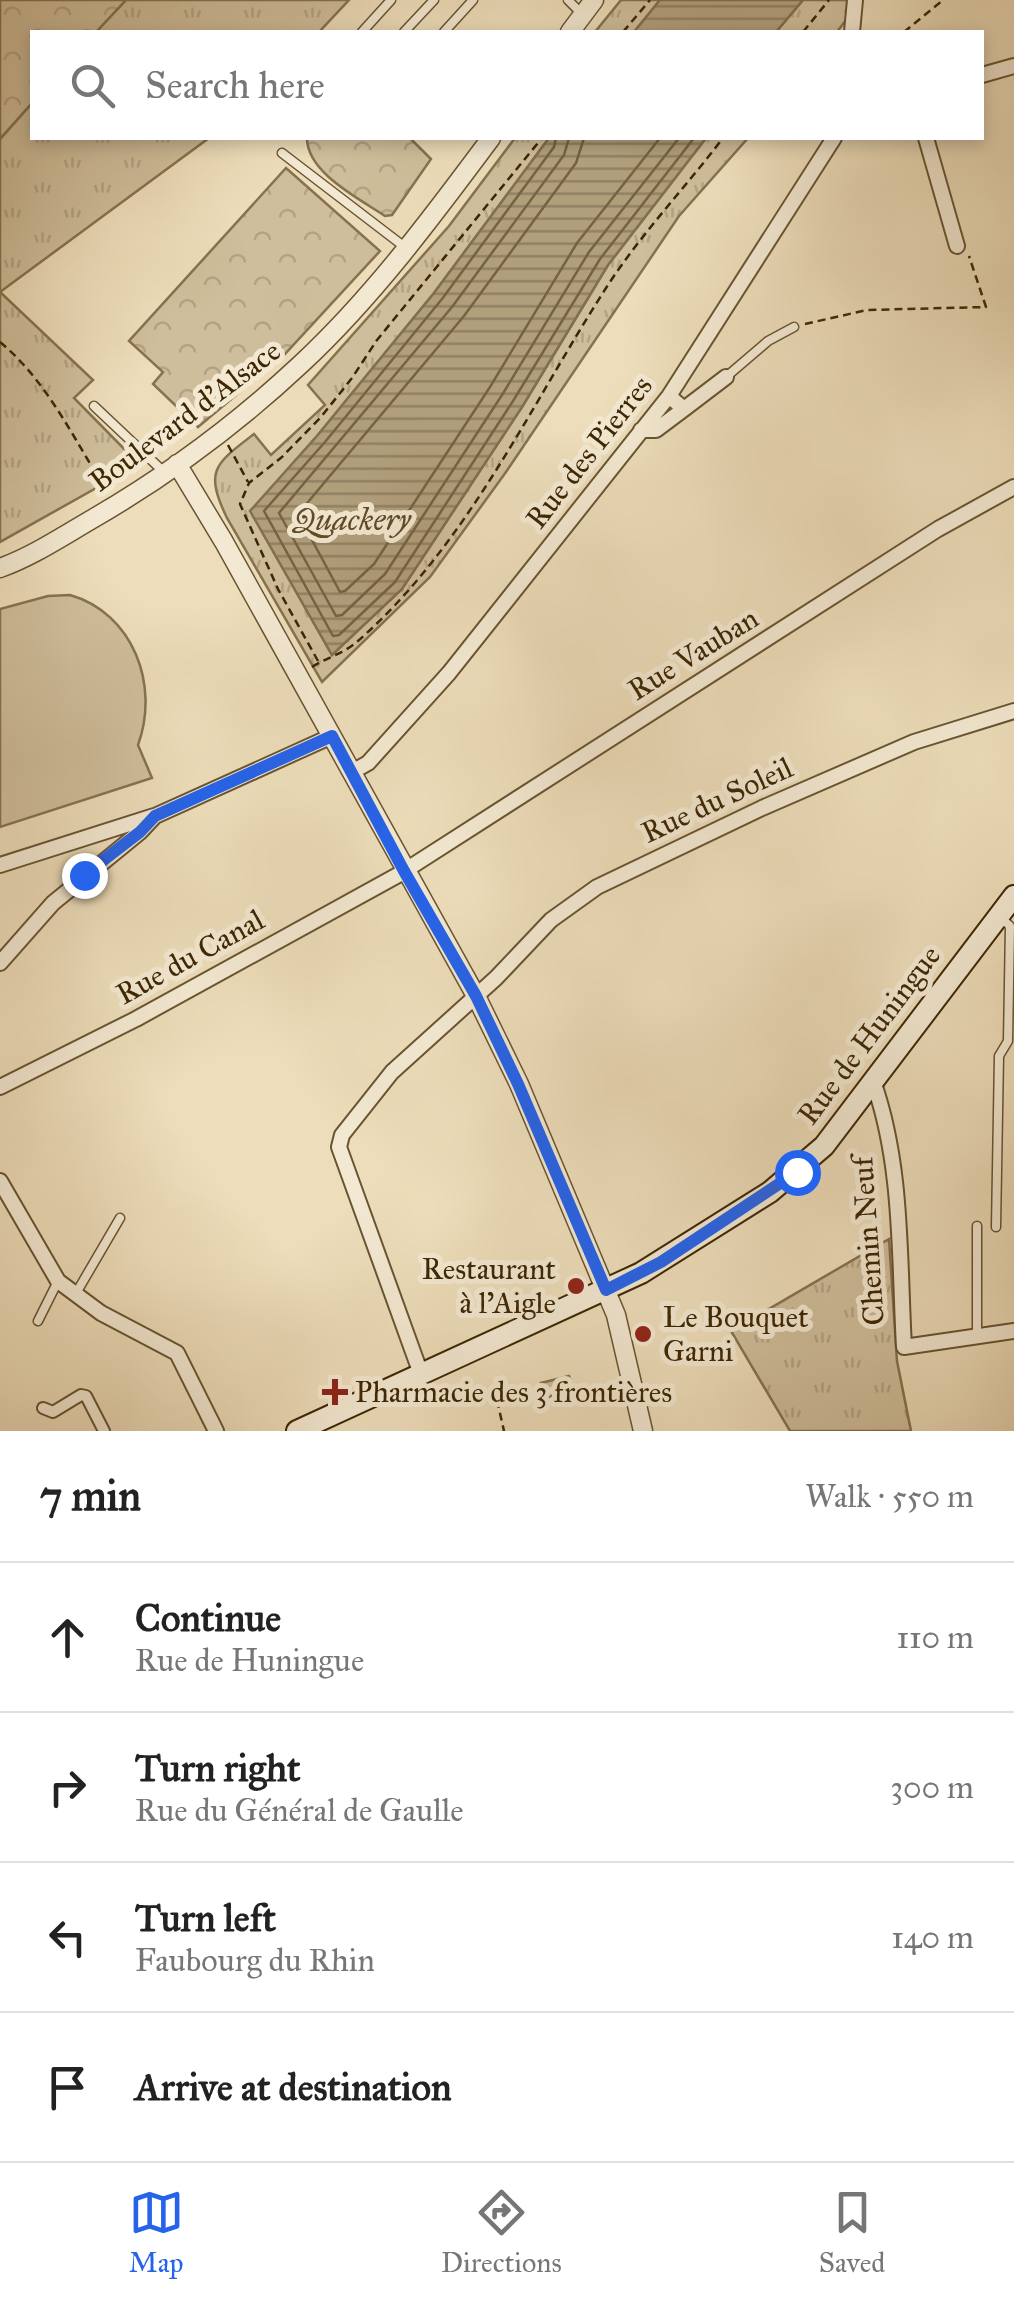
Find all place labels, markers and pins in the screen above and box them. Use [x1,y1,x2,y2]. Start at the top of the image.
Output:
place label: Restaurant à l'Aigle [422,1251,556,1321]
marker: Restaurant à l'Aigle [565,1275,587,1297]
place label: Le Bouquet Garni [663,1299,809,1369]
marker: Le Bouquet Garni [632,1323,654,1345]
place label: Pharmacie des 3 frontières [355,1374,672,1410]
marker: Pharmacie des 3 frontières [324,1381,346,1403]

